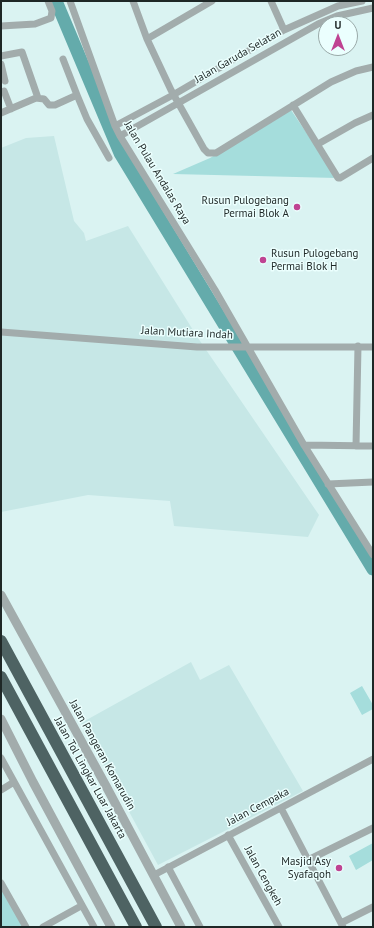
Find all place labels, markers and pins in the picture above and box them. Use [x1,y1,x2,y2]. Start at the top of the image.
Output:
place label: Rusun Pulogebang Permai Blok A [202,194,289,220]
marker: Rusun Pulogebang Permai Blok A [292,202,302,212]
place label: Rusun Pulogebang Permai Blok H [271,247,358,273]
marker: Rusun Pulogebang Permai Blok H [258,255,268,265]
place label: Masjid Asy Syafaqoh [281,855,331,881]
marker: Masjid Asy Syafaqoh [334,863,344,873]

